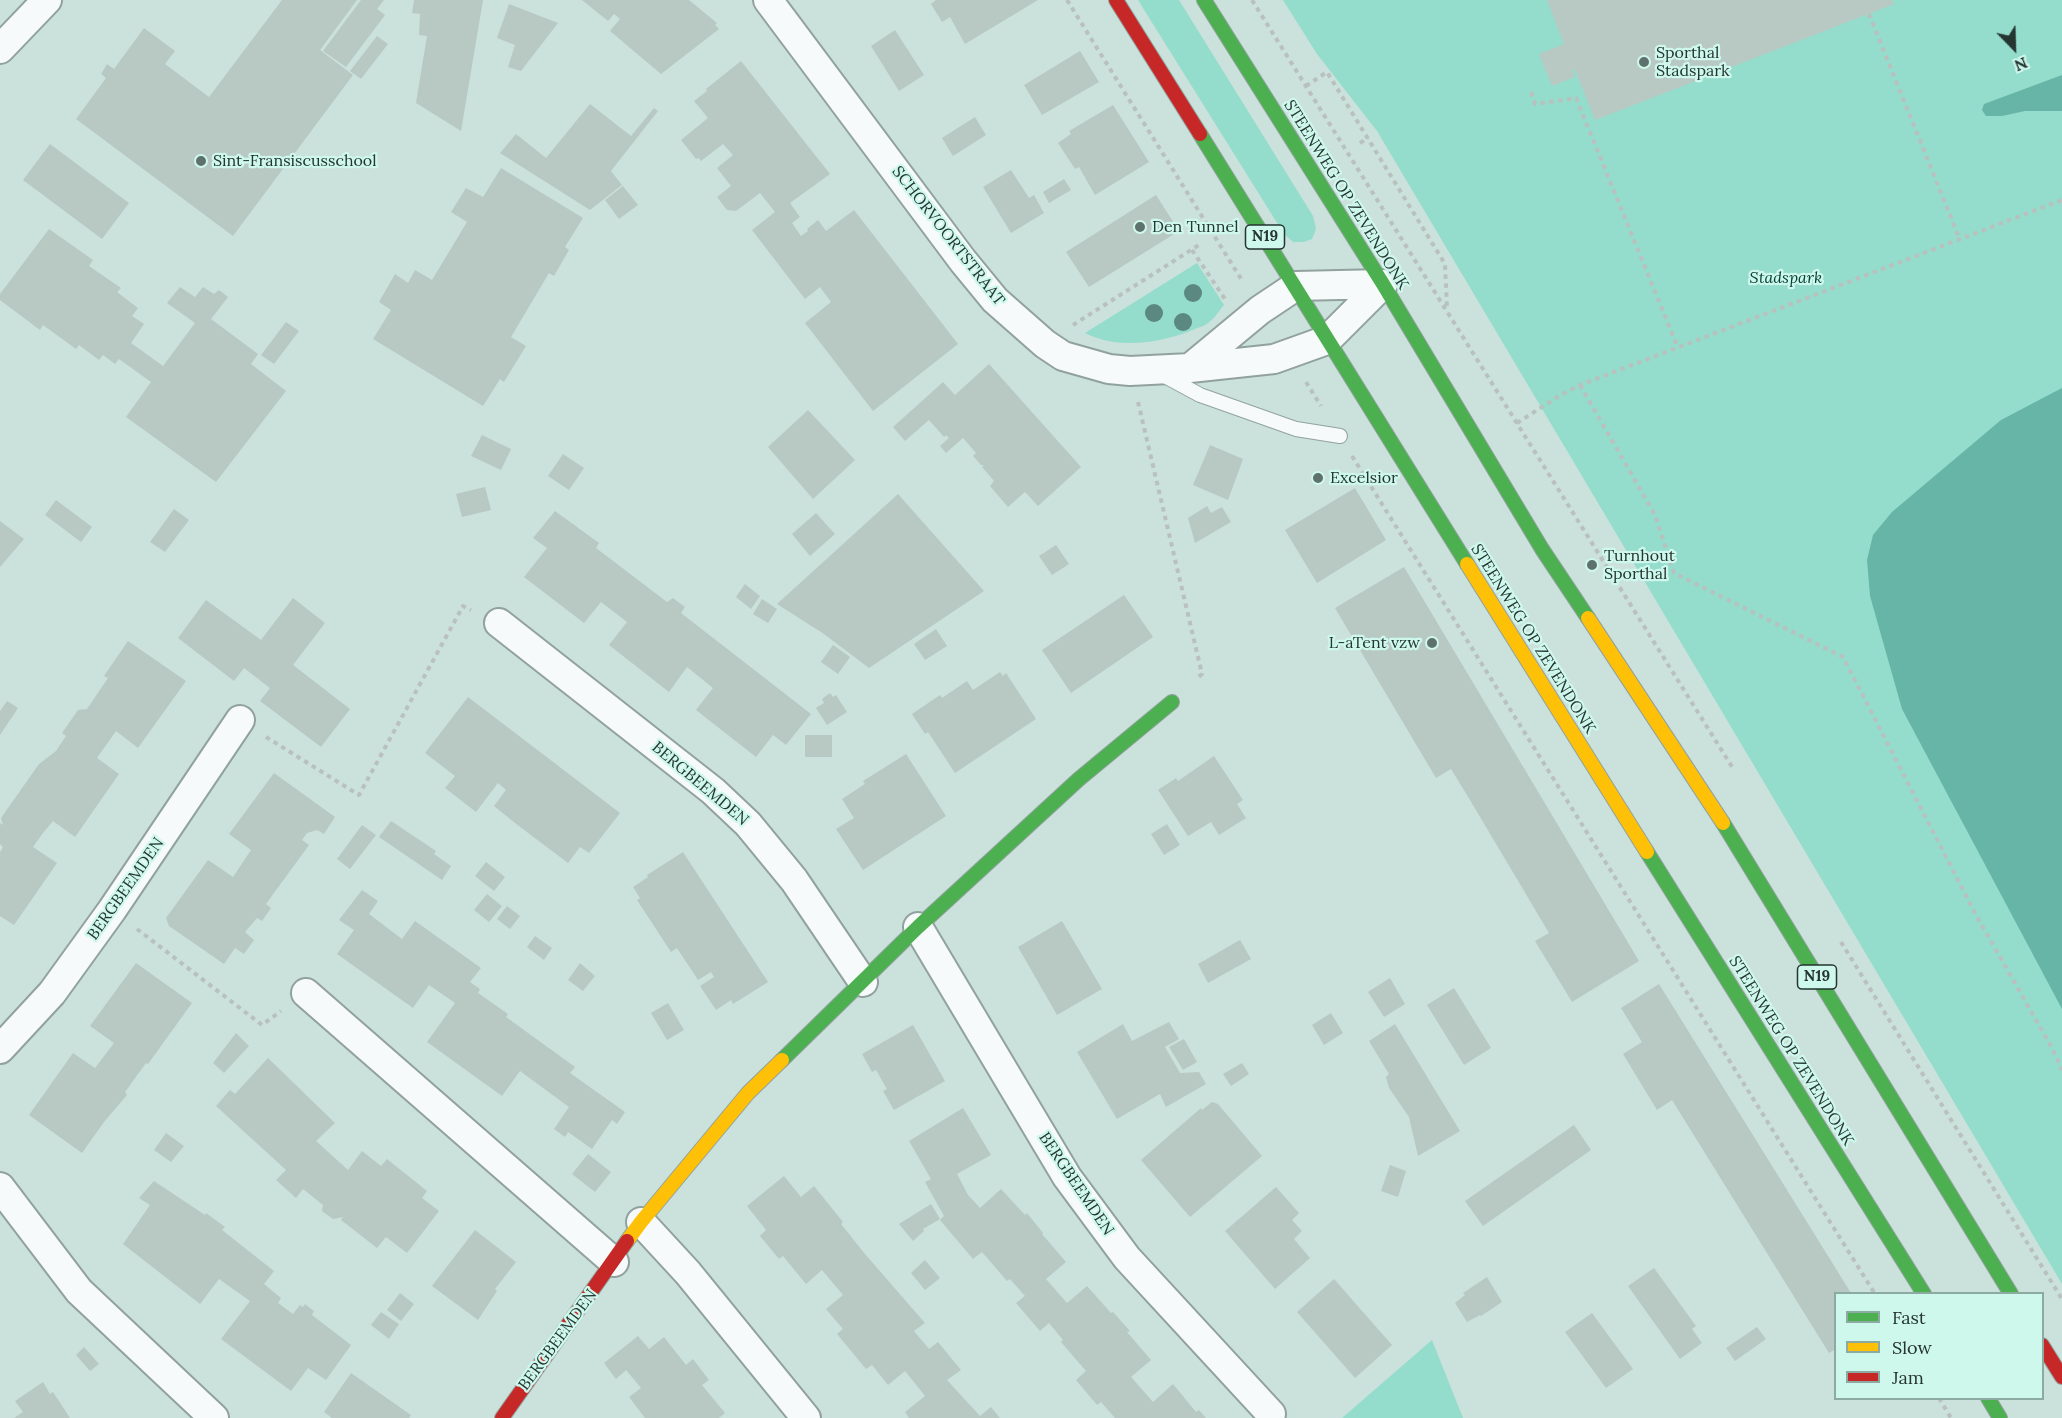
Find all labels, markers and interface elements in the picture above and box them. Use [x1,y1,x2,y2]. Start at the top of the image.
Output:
north arrow [1984,18,2044,78]
place label: Sporthal Stadspark [1656,43,1730,81]
text: N [2011,53,2031,76]
marker: Sporthal Stadspark [1637,55,1651,69]
street label: STEENWEG OP ZEVENDONK [1280,97,1412,293]
place label: Sint-Fransiscusschool [213,151,377,171]
marker: Sint-Fransiscusschool [194,154,208,168]
street label: SCHORVOORTSTRAAT [888,162,1008,310]
place label: Den Tunnel [1152,217,1239,237]
marker: Den Tunnel [1133,220,1147,234]
road number: N19 [1246,225,1284,249]
park label: Stadspark [1750,268,1822,288]
place label: Excelsior [1330,468,1398,488]
marker: Excelsior [1311,471,1325,485]
street label: STEENWEG OP ZEVENDONK [1467,541,1599,737]
place label: Turnhout Sporthal [1604,546,1675,584]
marker: Turnhout Sporthal [1585,558,1599,572]
place label: L-aTent vzw [1329,633,1420,653]
marker: L-aTent vzw [1425,636,1439,650]
street label: BERGBEEMDEN [648,738,752,830]
street label: BERGBEEMDEN [84,834,168,944]
street label: STEENWEG OP ZEVENDONK [1725,953,1857,1149]
road number: N19 [1798,965,1836,989]
street label: BERGBEEMDEN [1034,1129,1118,1239]
street label: BERGBEEMDEN [515,1286,601,1394]
legend [1834,1292,2044,1400]
text: Fast [1892,1306,1926,1329]
text: Slow [1892,1336,1932,1359]
text: Jam [1892,1366,1924,1389]

